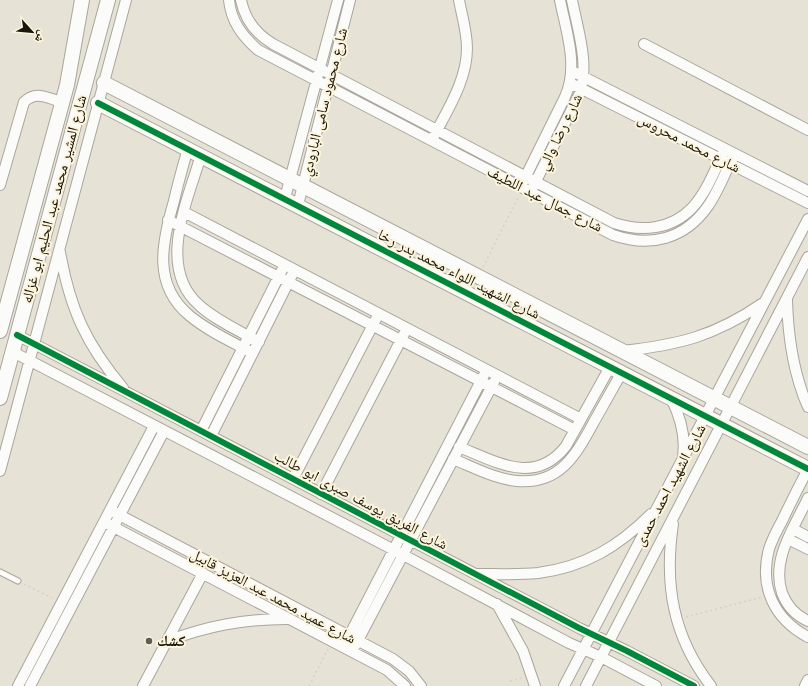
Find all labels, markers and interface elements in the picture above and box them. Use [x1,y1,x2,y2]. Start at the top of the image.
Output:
north arrow [12,12,52,52]
street label: شارع محمود سامى البارودي [295,25,354,179]
text: ش [31,28,51,46]
street label: شارع رضا والي [532,90,589,174]
street label: شارع المشير محمد عبد الحليم ابو غزاله [16,92,92,306]
street label: شارع محمد محروس [634,108,744,178]
street label: شارع جمال عبد اللطيف [483,160,607,238]
street label: شارع الشهيد اللواء محمد بدر رخا [374,223,544,325]
street label: شارع الشهيد احمد حمدى [628,420,712,550]
street label: شارع الفريق يوسف صبرى ابو طالب [270,445,452,555]
street label: شارع عميد محمد عبد العزيز قابيل [186,543,360,649]
place label: كشك [157,630,186,652]
marker: كشك [144,636,154,646]

